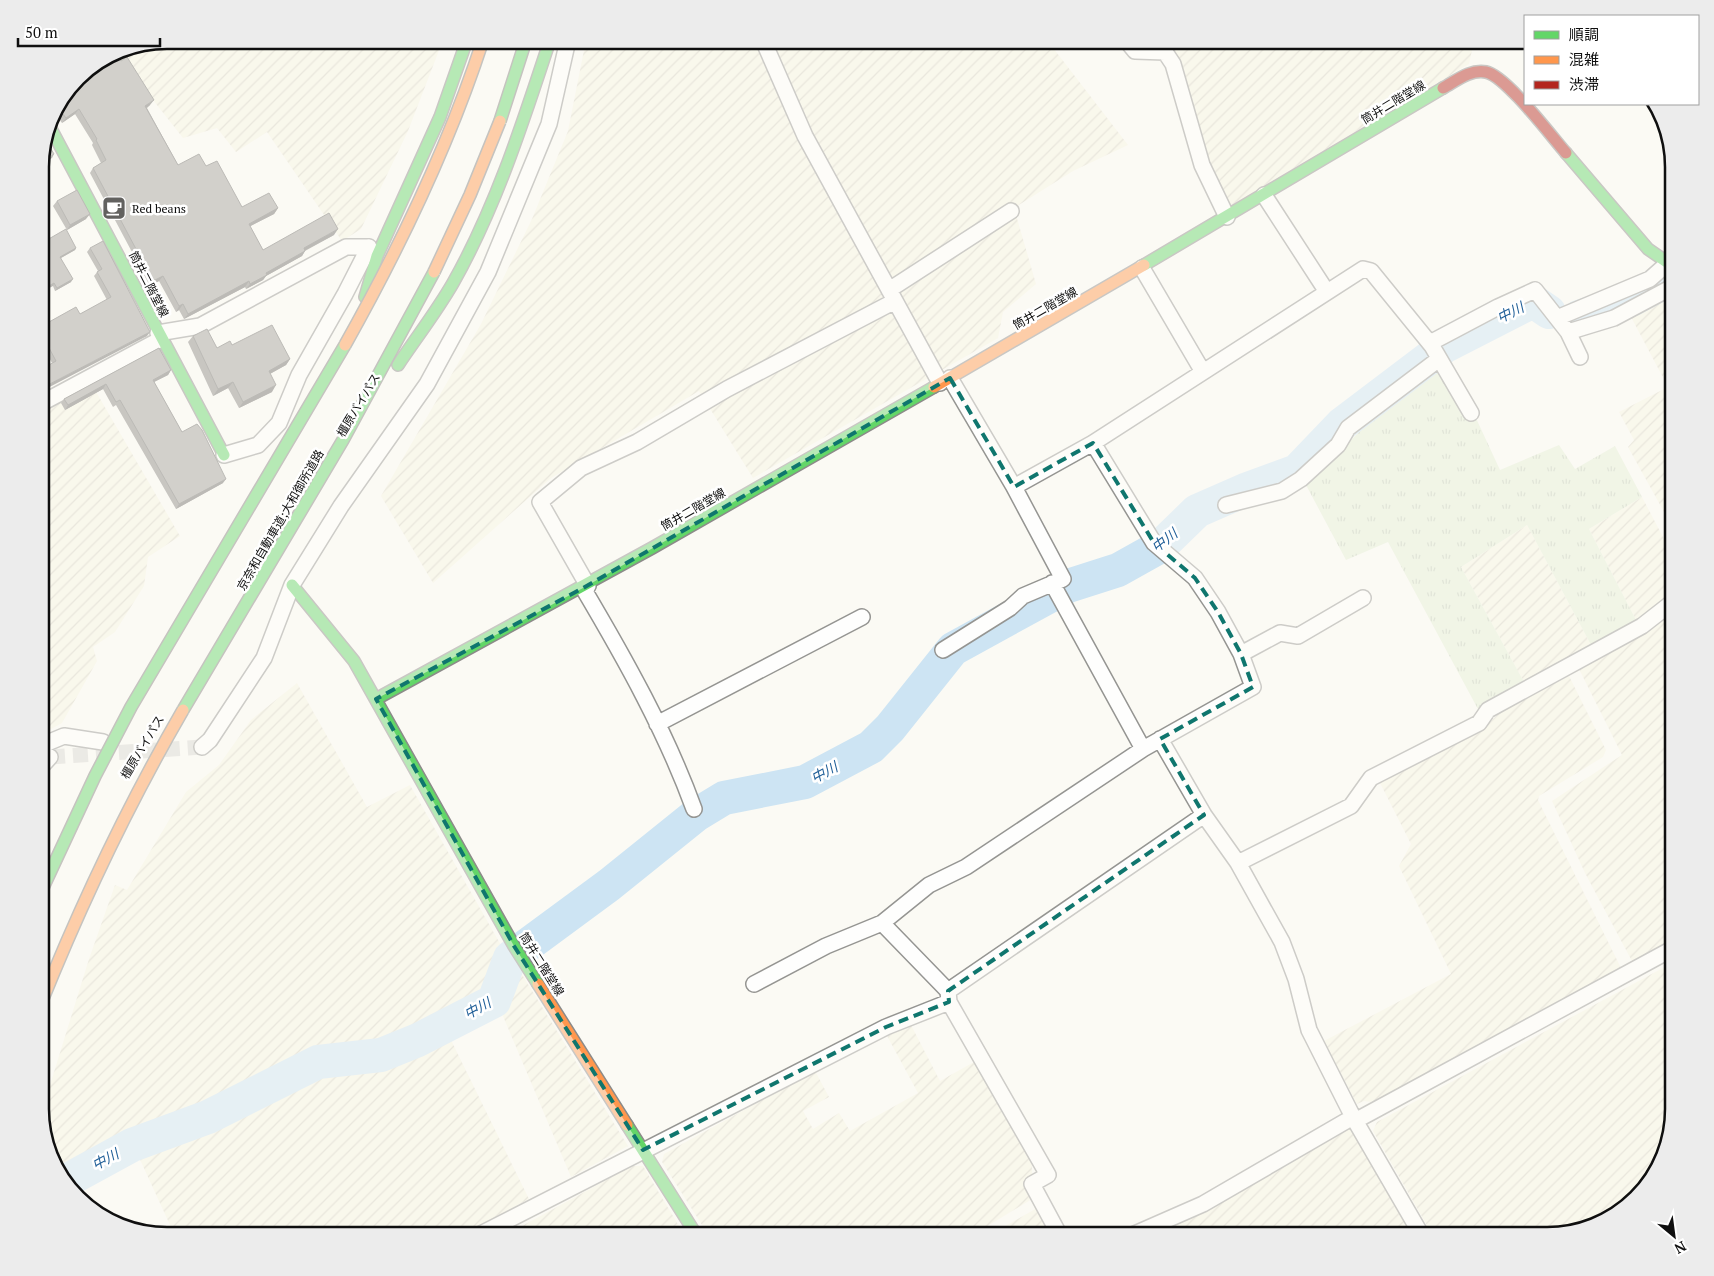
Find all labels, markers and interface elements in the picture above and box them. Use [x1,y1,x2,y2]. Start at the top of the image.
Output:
scale bar [18,15,160,47]
legend [1524,15,1699,105]
text: 50 m [25,22,58,42]
text: 順調 [1569,24,1599,44]
text: 混雑 [1569,49,1599,69]
text: 渋滞 [1569,74,1599,94]
street label: 筒井二階堂線 [1358,77,1428,127]
cafe icon: Red beans [101,195,127,221]
place label: Red beans [132,201,186,216]
street label: 筒井二階堂線 [126,249,172,319]
street label: 筒井二階堂線 [1010,284,1080,332]
water label: 中川 [1493,296,1529,327]
street label: 橿原バイパス [333,370,383,440]
street label: 京奈和自動車道;大和御所道路 [234,447,326,593]
street label: 筒井二階堂線 [658,485,728,533]
water label: 中川 [1147,523,1182,556]
street label: 橿原バイパス [117,712,167,782]
water label: 中川 [807,756,843,787]
street label: 筒井二階堂線 [517,929,567,999]
water label: 中川 [460,992,496,1023]
water label: 中川 [88,1143,124,1174]
north arrow [1649,1211,1699,1261]
text: N [1671,1237,1690,1259]

